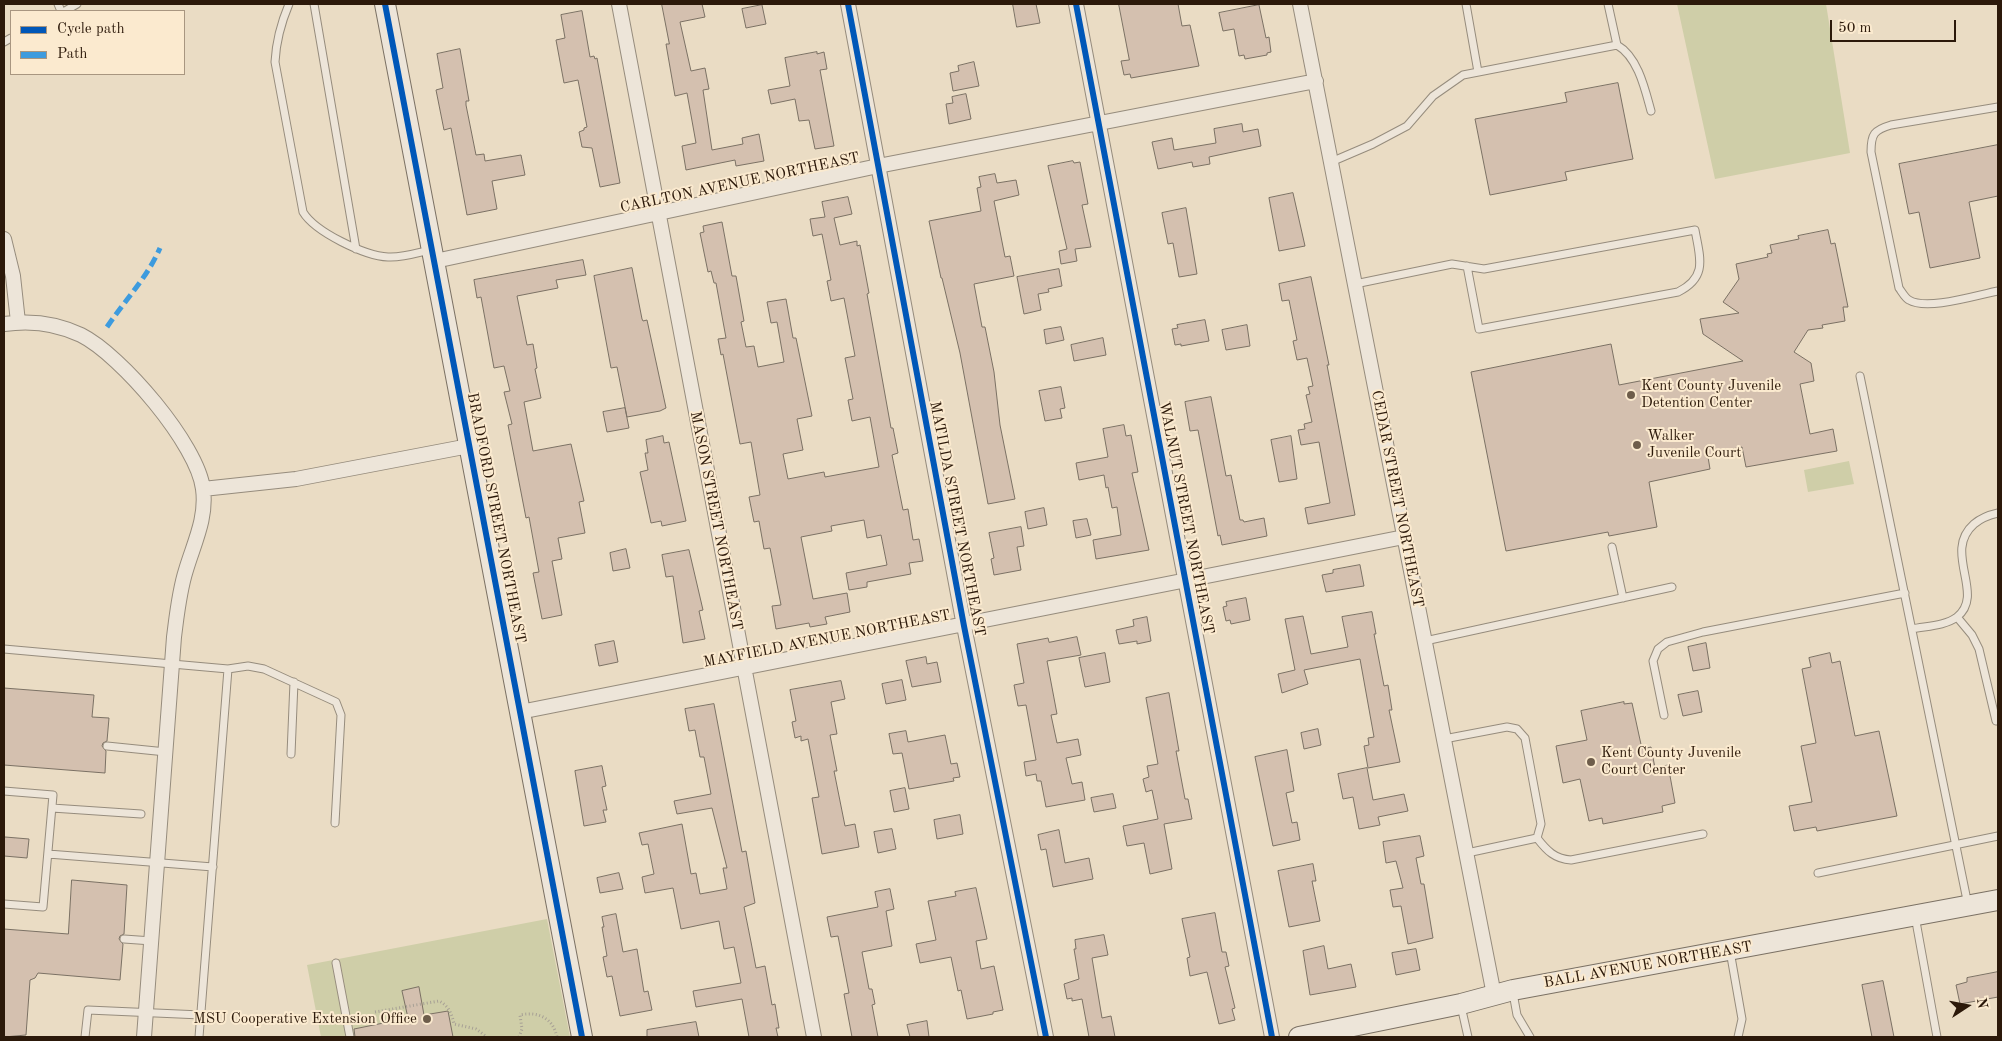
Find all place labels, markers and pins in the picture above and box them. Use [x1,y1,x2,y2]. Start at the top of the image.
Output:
place label: Kent County Juvenile Detention Center [1641,377,1781,412]
marker: Kent County Juvenile Detention Center [1625,389,1637,401]
place label: Walker Juvenile Court [1647,427,1741,462]
marker: Walker Juvenile Court [1631,439,1643,451]
place label: Kent County Juvenile Court Center [1601,744,1741,779]
marker: Kent County Juvenile Court Center [1585,756,1597,768]
place label: MSU Cooperative Extension Office [193,1010,417,1028]
marker: MSU Cooperative Extension Office [421,1013,433,1025]

